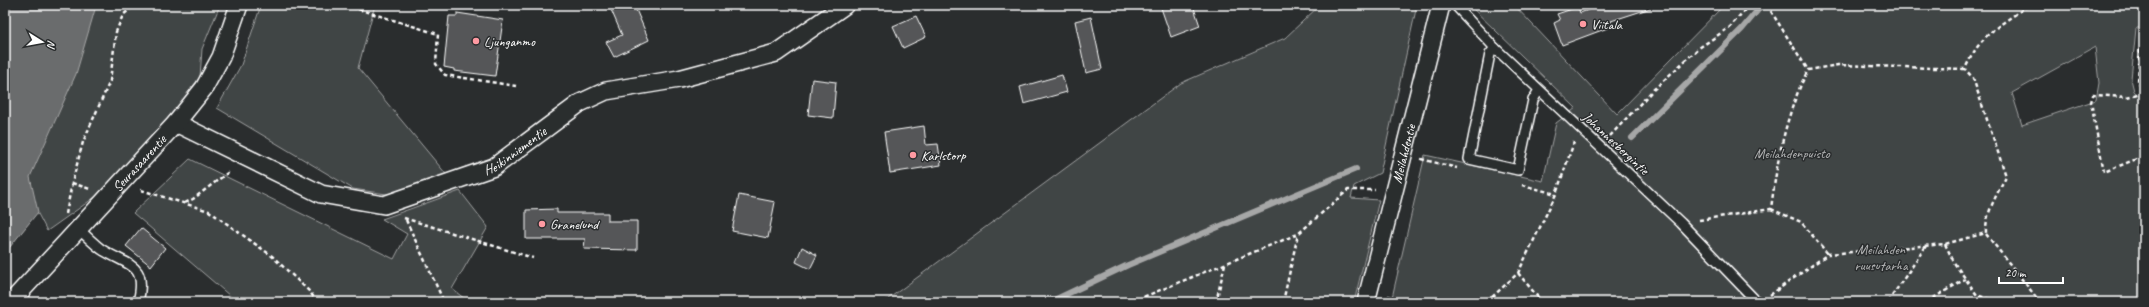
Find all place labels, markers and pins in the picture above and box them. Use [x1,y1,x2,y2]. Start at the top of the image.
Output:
place label: Viitala [1591,16,1623,33]
marker: Viitala [1578,19,1588,29]
place label: Ljunganmo [484,33,536,50]
marker: Ljunganmo [471,36,481,46]
place label: Karlstorp [921,147,966,164]
marker: Karlstorp [908,150,918,160]
place label: Granelund [550,216,601,233]
marker: Granelund [537,219,547,229]

